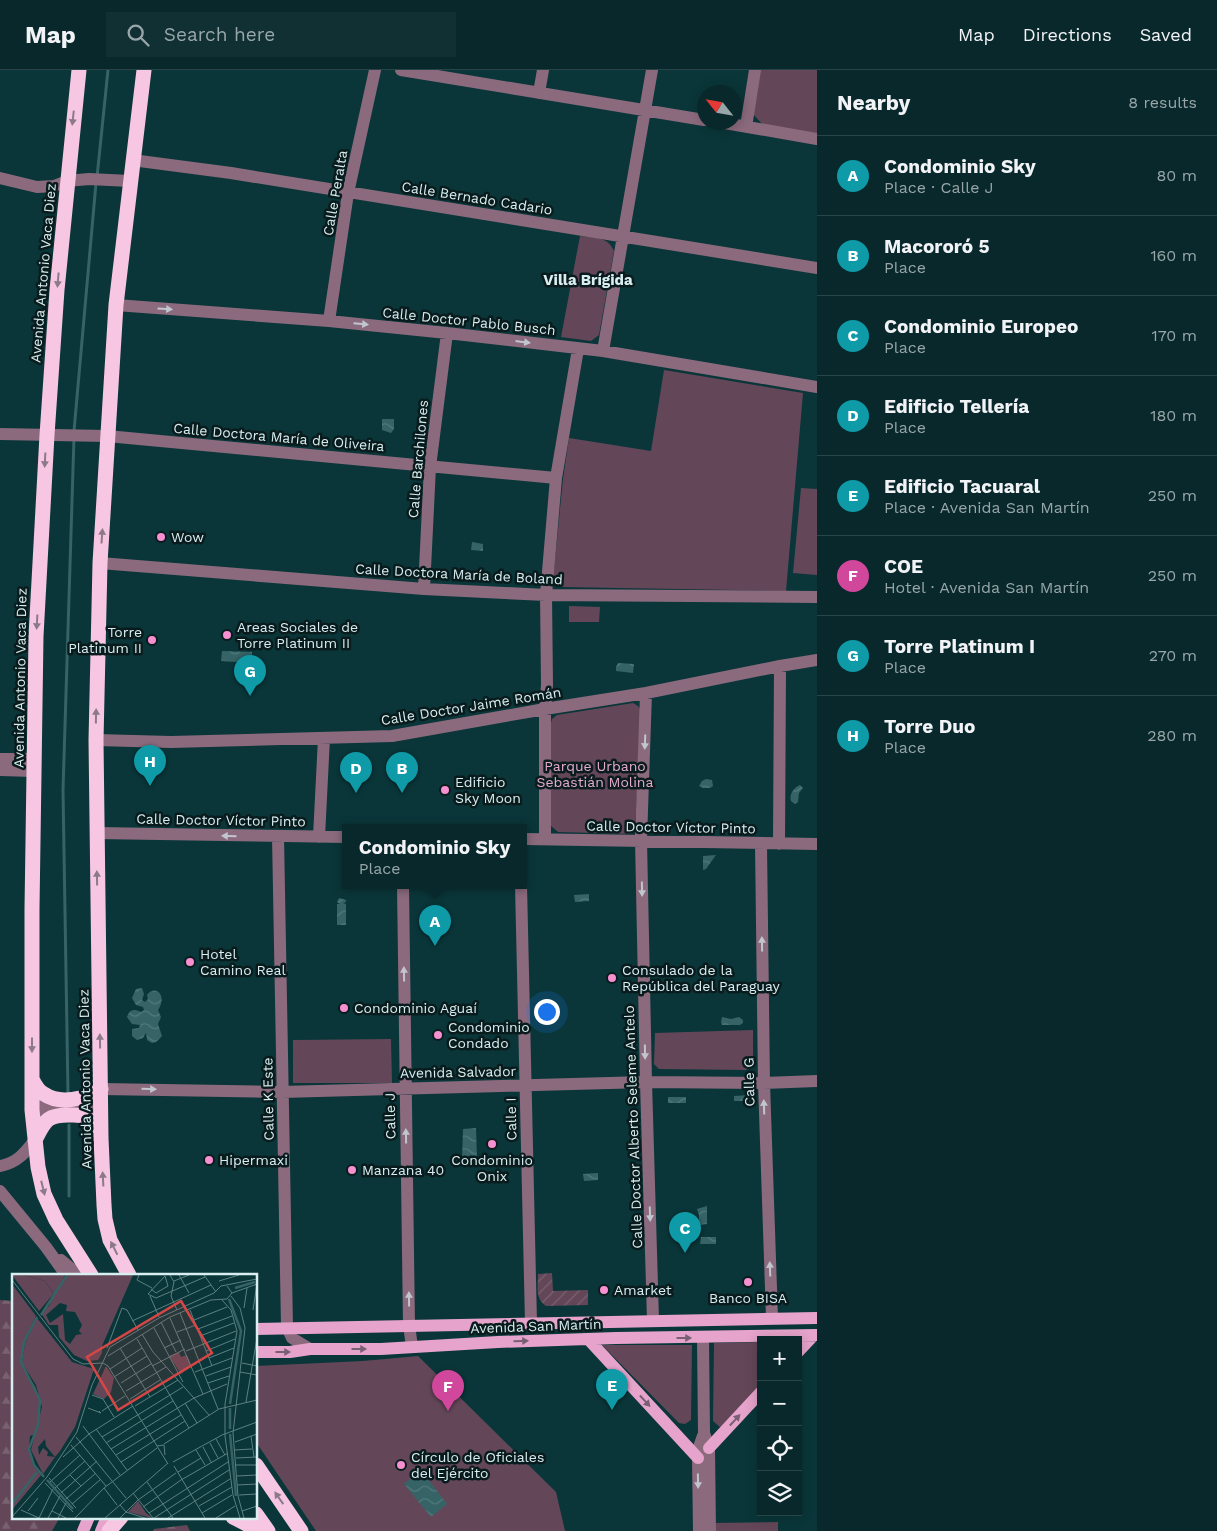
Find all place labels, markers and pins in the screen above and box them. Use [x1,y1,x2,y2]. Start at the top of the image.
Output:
place label: Wow [171,529,204,545]
marker: Wow [155,531,167,543]
place label: Areas Sociales de Torre Platinum II [237,619,358,651]
place label: Torre Platinum II [68,624,142,656]
marker: Areas Sociales de Torre Platinum II [221,629,233,641]
marker: Torre Platinum II [146,634,158,646]
pin: G [234,655,266,696]
pin: H [134,745,166,786]
pin: D [340,752,372,793]
pin: B [386,752,418,793]
place label: Edificio Sky Moon [455,774,521,806]
marker: Edificio Sky Moon [439,784,451,796]
pin: A [419,905,451,946]
place label: Hotel Camino Real [200,946,287,978]
marker: Hotel Camino Real [184,956,196,968]
place label: Consulado de la República del Paraguay [622,962,780,994]
marker: Consulado de la República del Paraguay [606,972,618,984]
place label: Condominio Aguaí [354,1000,477,1016]
marker: Condominio Aguaí [338,1002,350,1014]
place label: Condominio Condado [448,1019,530,1051]
marker: Condominio Condado [432,1029,444,1041]
marker: Condominio Onix [486,1138,498,1150]
place label: Hipermaxi [219,1152,288,1168]
place label: Condominio Onix [451,1152,533,1184]
marker: Hipermaxi [203,1154,215,1166]
place label: Manzana 40 [362,1162,444,1178]
marker: Manzana 40 [346,1164,358,1176]
pin: C [669,1212,701,1253]
marker: Banco BISA [742,1276,754,1288]
place label: Amarket [614,1282,672,1298]
marker: Amarket [598,1284,610,1296]
place label: Banco BISA [709,1290,787,1306]
pin: E [596,1369,628,1410]
pin: F [432,1370,464,1411]
place label: Círculo de Oficiales del Ejército [411,1449,544,1481]
marker: Círculo de Oficiales del Ejército [395,1459,407,1471]

